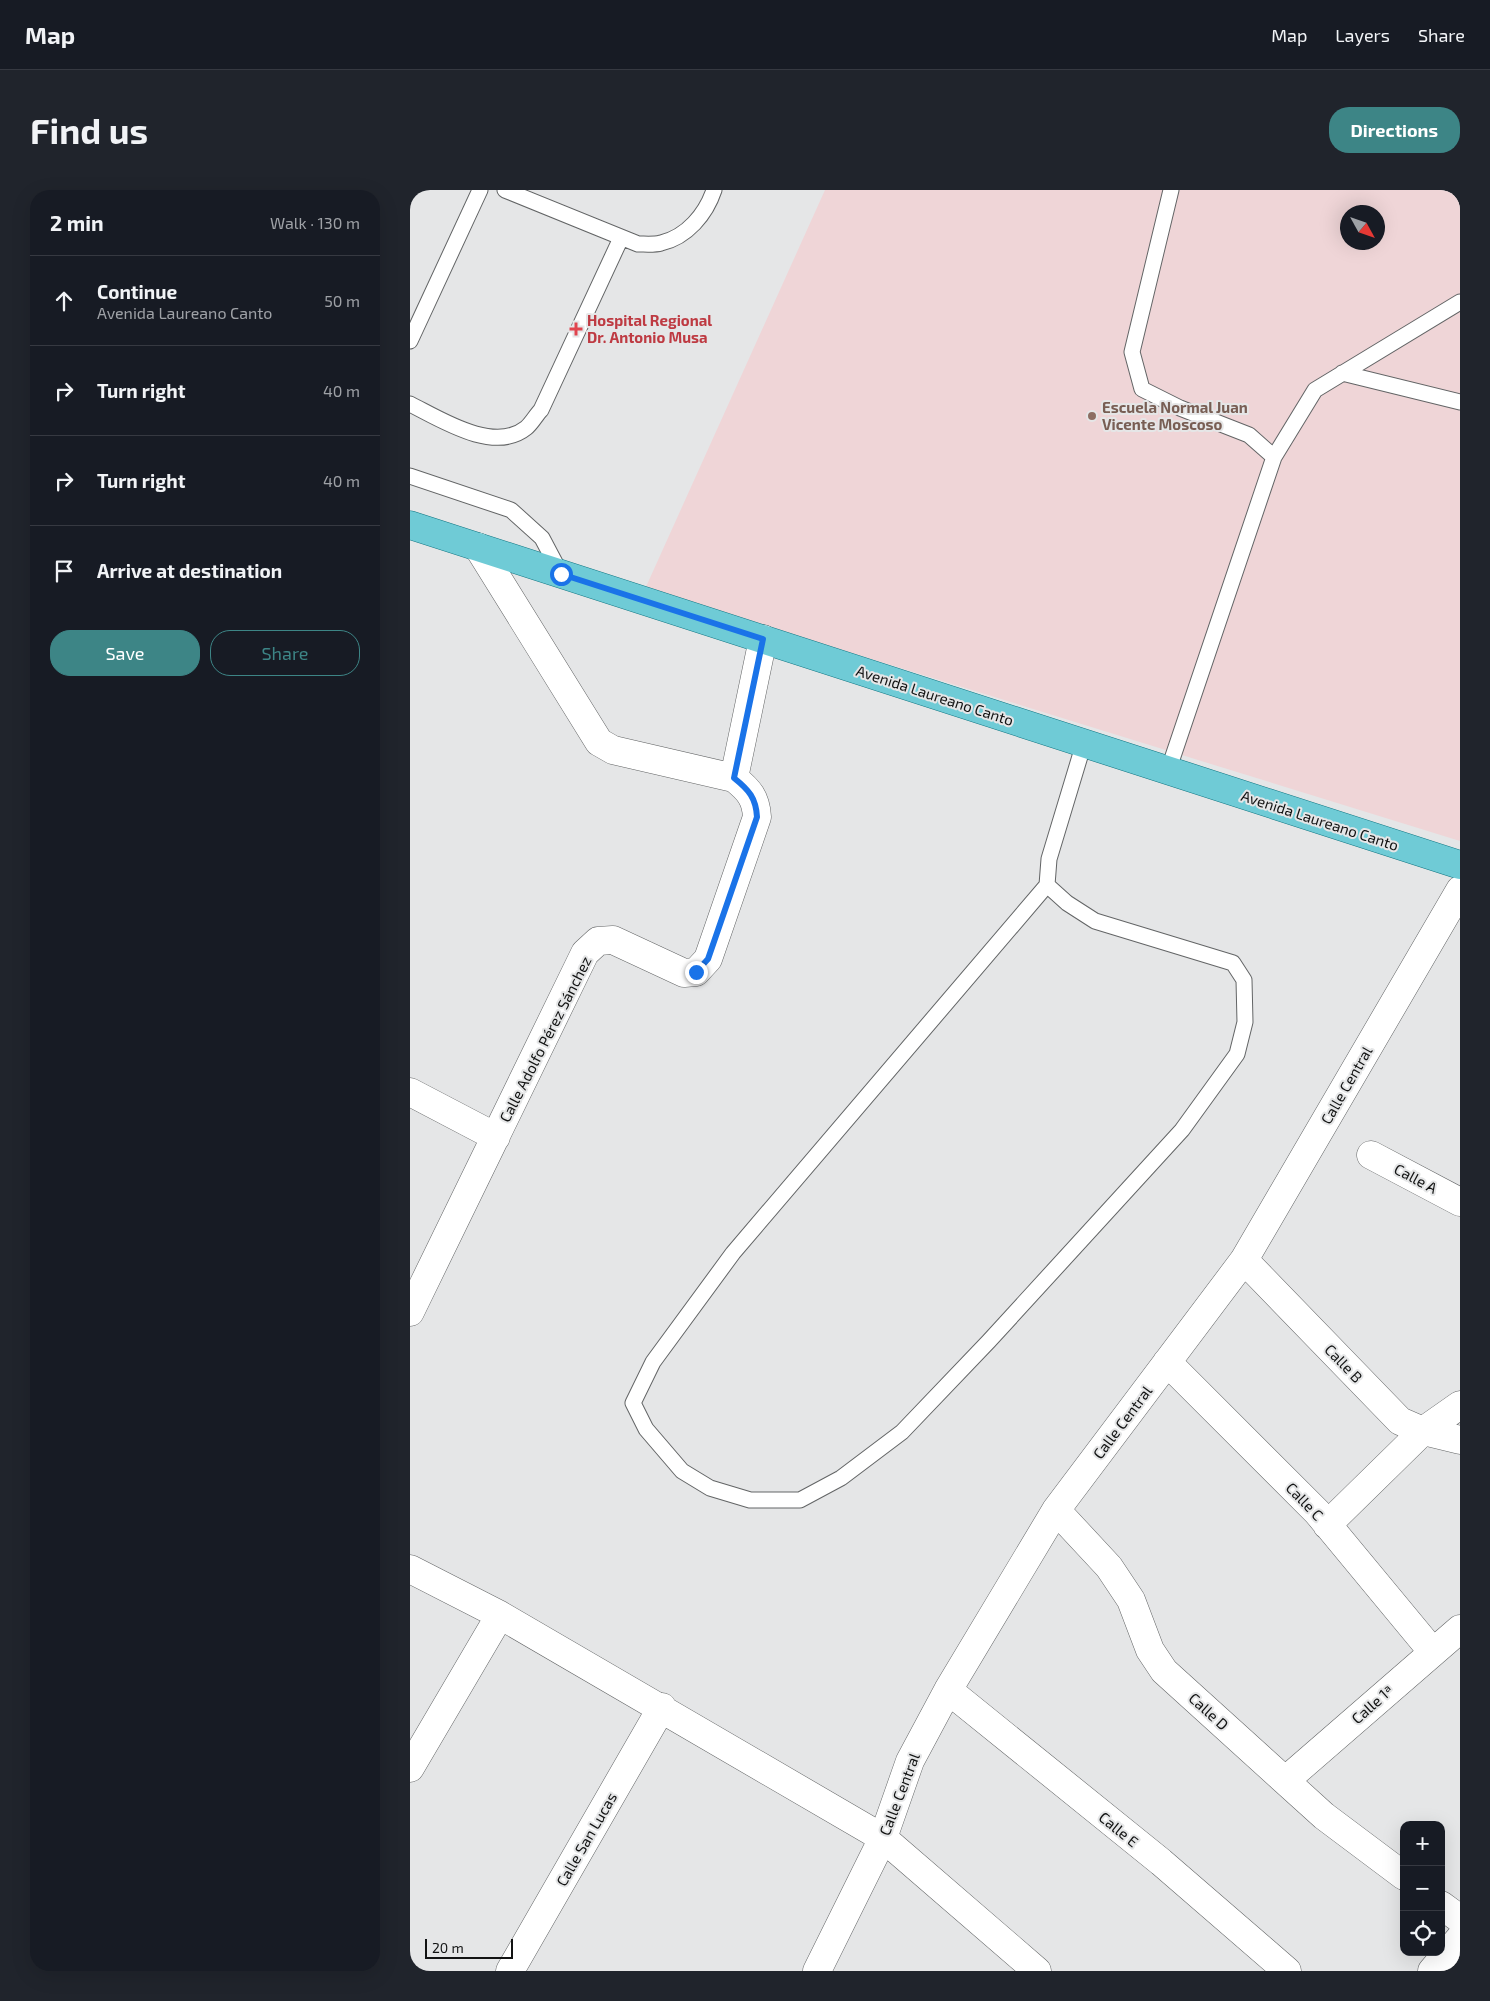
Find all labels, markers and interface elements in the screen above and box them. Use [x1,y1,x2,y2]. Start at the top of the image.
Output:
text: Map [25,20,75,49]
text: Map [1271,24,1307,46]
text: Layers [1335,24,1390,46]
text: Share [1418,24,1465,46]
button: Directions [1329,107,1460,153]
text: Find us [30,109,148,151]
north arrow [1340,205,1385,250]
text: 2 min [50,210,104,235]
text: Walk · 130 m [270,213,360,232]
text: Continue [97,280,177,303]
icon: ahead [50,287,78,315]
text: 50 m [324,291,360,310]
text: Avenida Laureano Canto [97,303,272,322]
place label: Hospital Regional Dr. Antonio Musa [587,311,712,346]
marker: Hospital Regional Dr. Antonio Musa [569,322,583,336]
icon: right [50,377,78,405]
text: Turn right [97,379,185,402]
text: 40 m [323,381,360,400]
place label: Escuela Normal Juan Vicente Moscoso [1102,398,1248,433]
marker: Escuela Normal Juan Vicente Moscoso [1086,410,1098,422]
icon: right [50,467,78,495]
text: Turn right [97,469,185,492]
text: 40 m [323,471,360,490]
icon: arrive [50,557,78,585]
text: Arrive at destination [97,559,282,582]
route start [550,563,573,586]
button: Save [50,630,200,676]
button: Share [210,630,360,676]
street label: Avenida Laureano Canto [854,661,1016,729]
street label: Avenida Laureano Canto [1239,786,1401,854]
street label: Calle Adolfo Pérez Sánchez [495,953,595,1125]
route end [685,961,708,984]
street label: Calle Central [1316,1042,1376,1127]
street label: Calle A [1391,1159,1441,1197]
street label: Calle B [1321,1340,1367,1386]
street label: Calle Central [1089,1381,1156,1462]
street label: Calle C [1283,1478,1328,1524]
street label: Calle 1ª [1348,1681,1396,1727]
street label: Calle D [1185,1689,1233,1733]
street label: Calle Central [875,1750,923,1838]
street label: Calle San Lucas [552,1789,620,1889]
street label: Calle E [1096,1808,1142,1850]
map controls [1400,1821,1445,1956]
button: + [1400,1821,1445,1866]
button: − [1400,1866,1445,1911]
button: locate [1400,1911,1445,1956]
scale bar [425,1936,512,1959]
text: 20 m [432,1939,464,1956]

